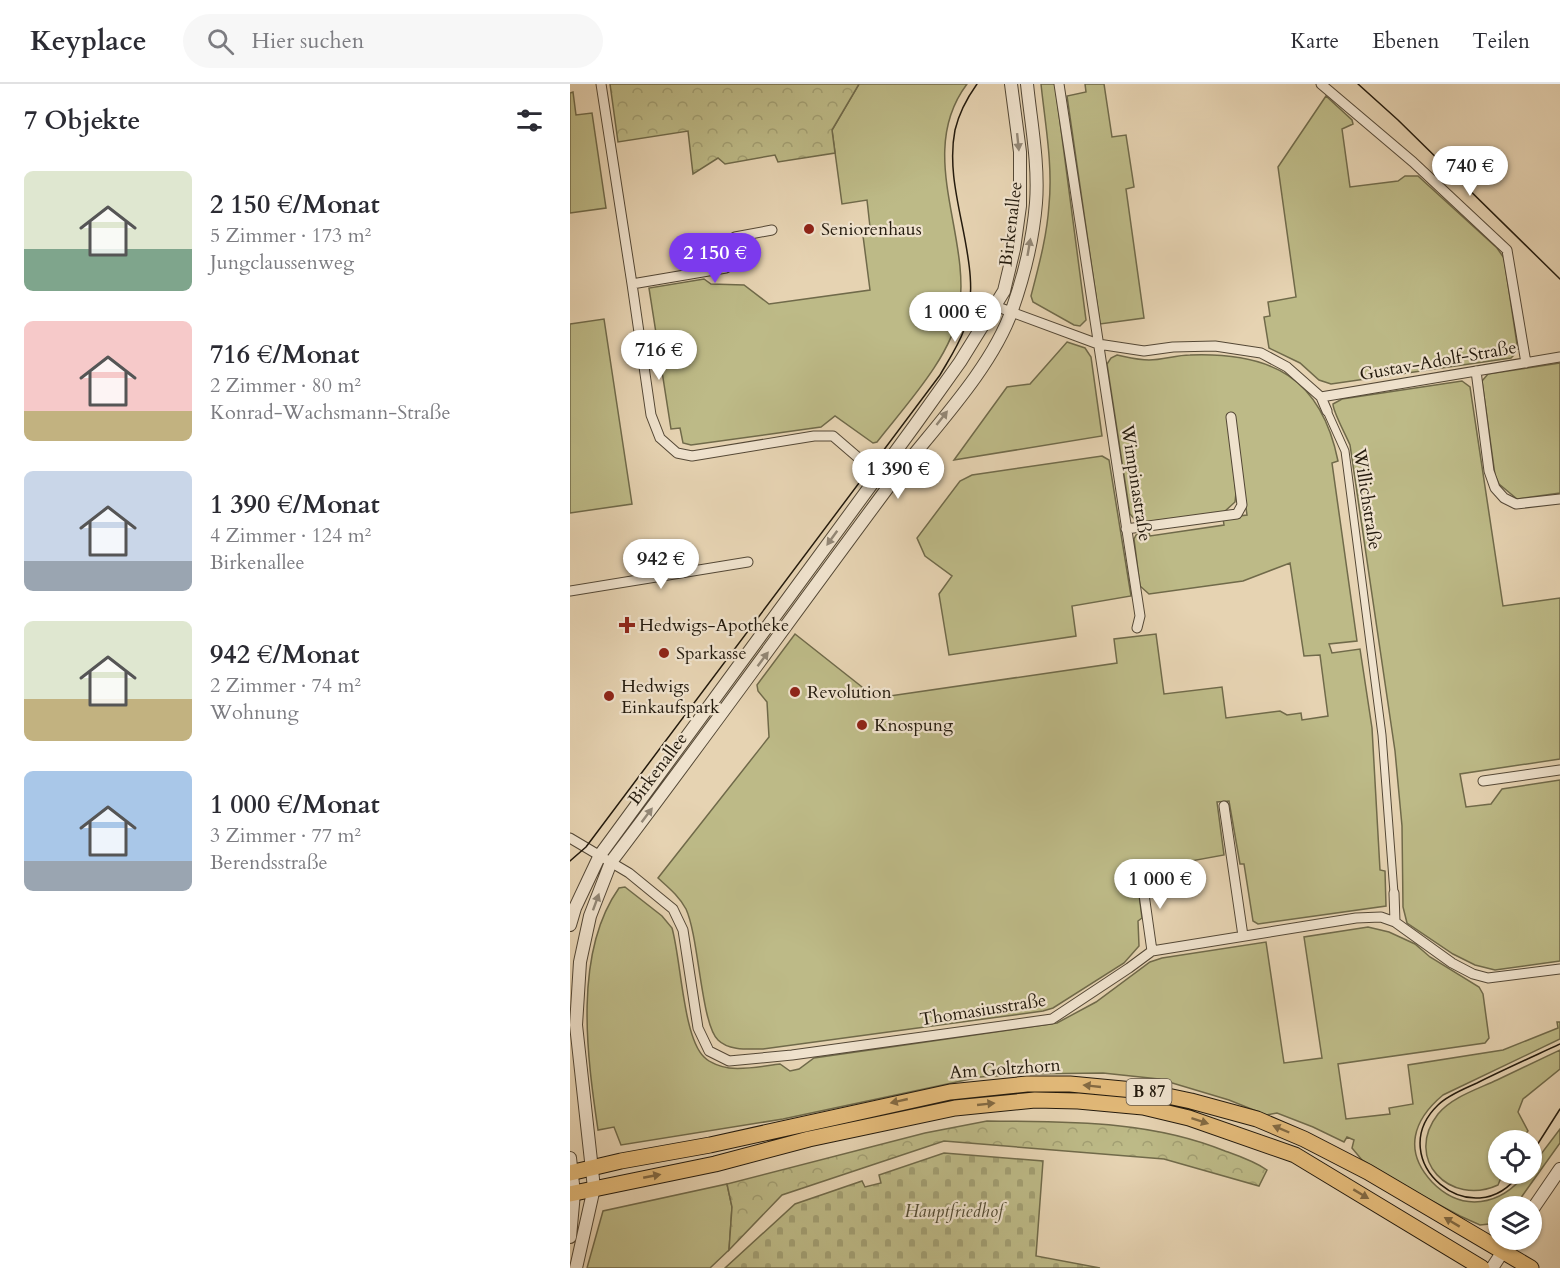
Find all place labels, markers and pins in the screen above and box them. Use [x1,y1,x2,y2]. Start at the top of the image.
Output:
pin: 740 € [1428,146,1512,197]
place label: Seniorenhaus [821,217,922,242]
marker: Seniorenhaus [802,222,816,236]
pin: 2 150 € [660,233,770,284]
pin: 1 000 € [900,292,1010,343]
pin: 716 € [617,330,701,381]
pin: 1 390 € [843,449,953,500]
pin: 942 € [619,539,703,590]
place label: Hedwigs-Apotheke [639,613,789,638]
marker: Hedwigs-Apotheke [620,618,634,632]
place label: Sparkasse [676,641,747,666]
marker: Sparkasse [657,646,671,660]
place label: Hedwigs Einkaufspark [621,674,720,720]
place label: Revolution [807,680,892,705]
marker: Revolution [788,685,802,699]
marker: Hedwigs Einkaufspark [602,689,616,703]
place label: Knospung [874,713,954,738]
marker: Knospung [855,718,869,732]
pin: 1 000 € [1105,859,1215,910]

